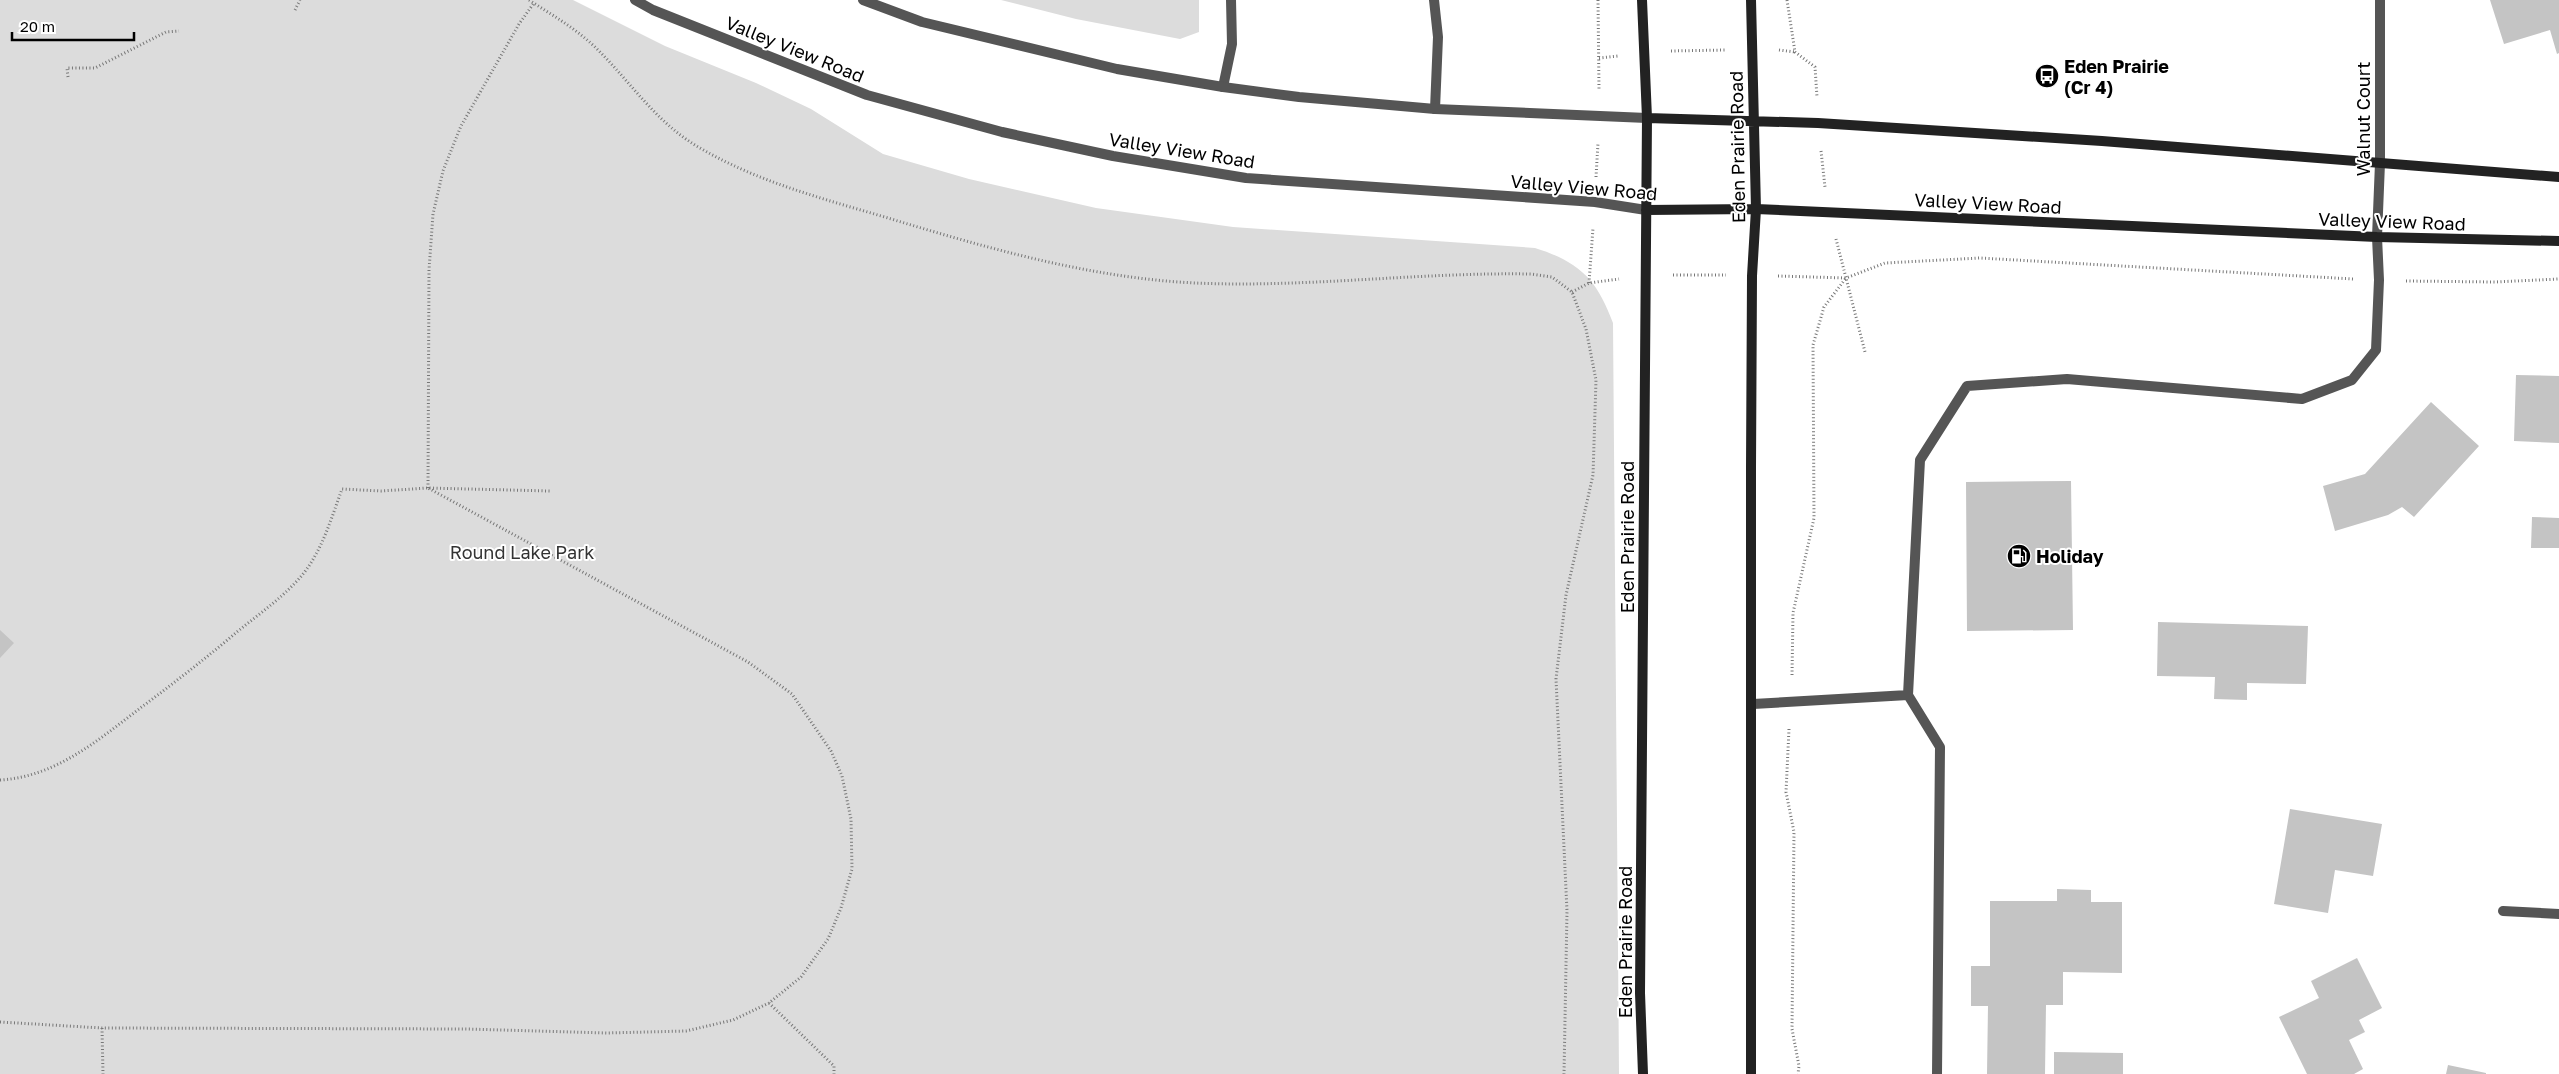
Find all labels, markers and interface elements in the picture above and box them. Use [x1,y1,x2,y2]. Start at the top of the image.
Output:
scale bar [12,10,135,42]
street label: Valley View Road [723,11,867,87]
text: 20 m [20,17,55,35]
place label: Eden Prairie (Cr 4) [2064,55,2169,98]
street label: Walnut Court [2352,62,2374,176]
bus stop icon: Eden Prairie (Cr 4) [2034,63,2060,89]
street label: Eden Prairie Road [1725,71,1749,223]
street label: Valley View Road [1107,128,1257,172]
street label: Valley View Road [1510,170,1658,204]
street label: Valley View Road [1914,188,2062,218]
street label: Valley View Road [2318,207,2466,235]
street label: Eden Prairie Road [1616,461,1638,613]
park label: Round Lake Park [450,541,594,563]
fuel station icon: Holiday [2006,543,2032,569]
place label: Holiday [2036,545,2104,567]
street label: Eden Prairie Road [1614,866,1636,1018]

